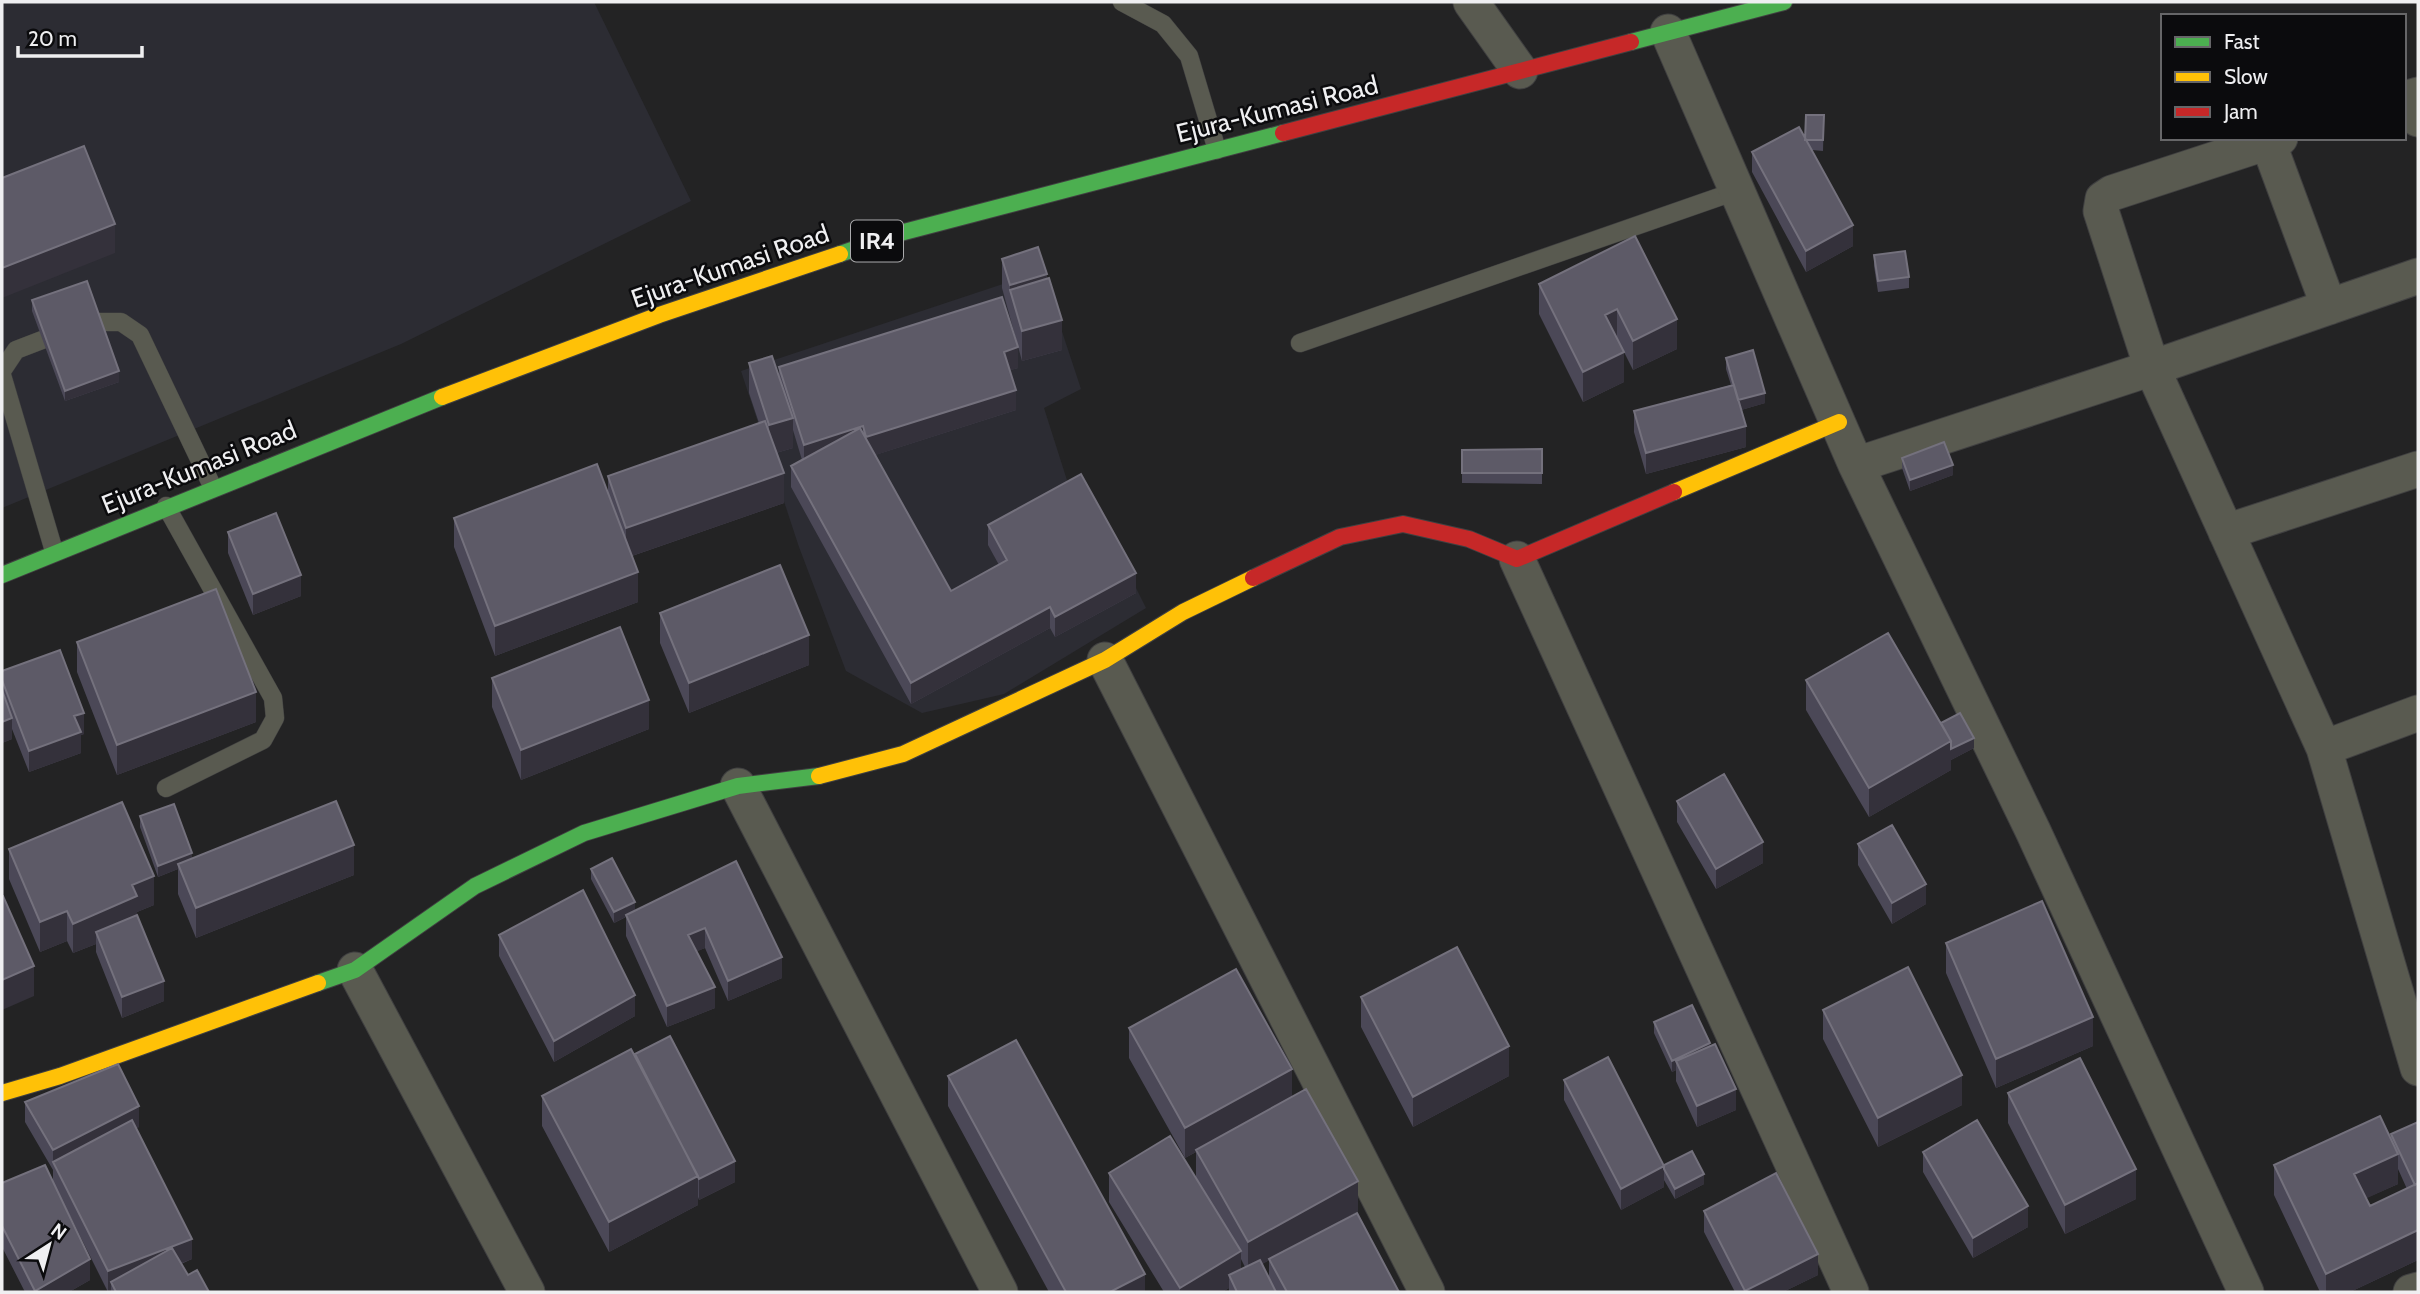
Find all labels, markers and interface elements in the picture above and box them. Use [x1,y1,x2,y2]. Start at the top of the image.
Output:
scale bar [18,14,142,58]
legend [2161,14,2406,140]
text: 20 m [28,26,77,51]
text: Fast [2224,29,2260,54]
text: Slow [2224,64,2268,89]
street label: Ejura-Kumasi Road [1173,68,1381,150]
text: Jam [2223,99,2258,124]
street label: Ejura-Kumasi Road [627,217,833,315]
road number: IR4 [851,221,903,262]
street label: Ejura-Kumasi Road [97,413,301,521]
north arrow [14,1210,84,1280]
text: N [47,1218,71,1245]

